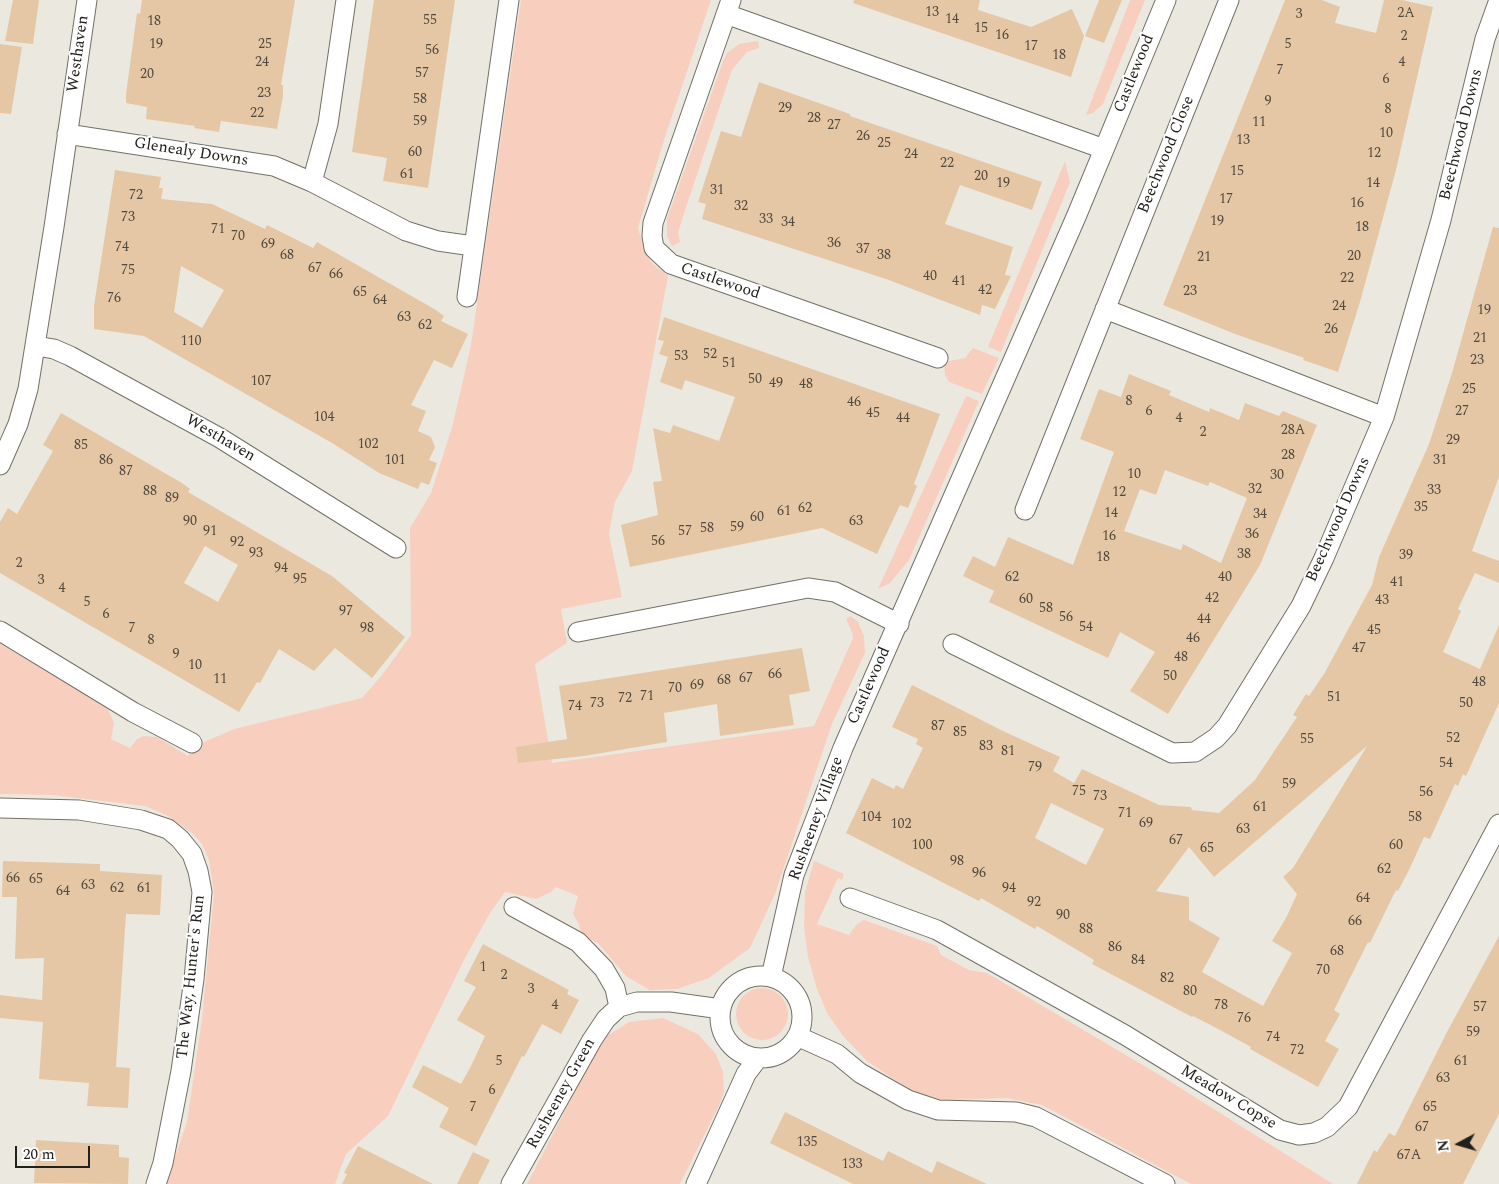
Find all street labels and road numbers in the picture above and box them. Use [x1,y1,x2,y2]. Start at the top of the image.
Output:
street label: Westhaven [64,14,94,94]
street label: Castlewood [1111,32,1159,116]
street label: Beechwood Downs [1436,67,1488,203]
street label: Beechwood Close [1135,93,1199,217]
street label: Glenealy Downs [133,134,249,172]
street label: Castlewood [678,259,762,305]
street label: Westhaven [182,411,258,467]
street label: Beechwood Downs [1303,455,1375,585]
street label: Castlewood [844,644,896,728]
street label: Rusheeney Village [786,754,848,884]
street label: The Way, Hunter's Run [174,894,210,1060]
street label: Rusheeney Green [524,1035,600,1153]
street label: Meadow Copse [1177,1062,1279,1134]

